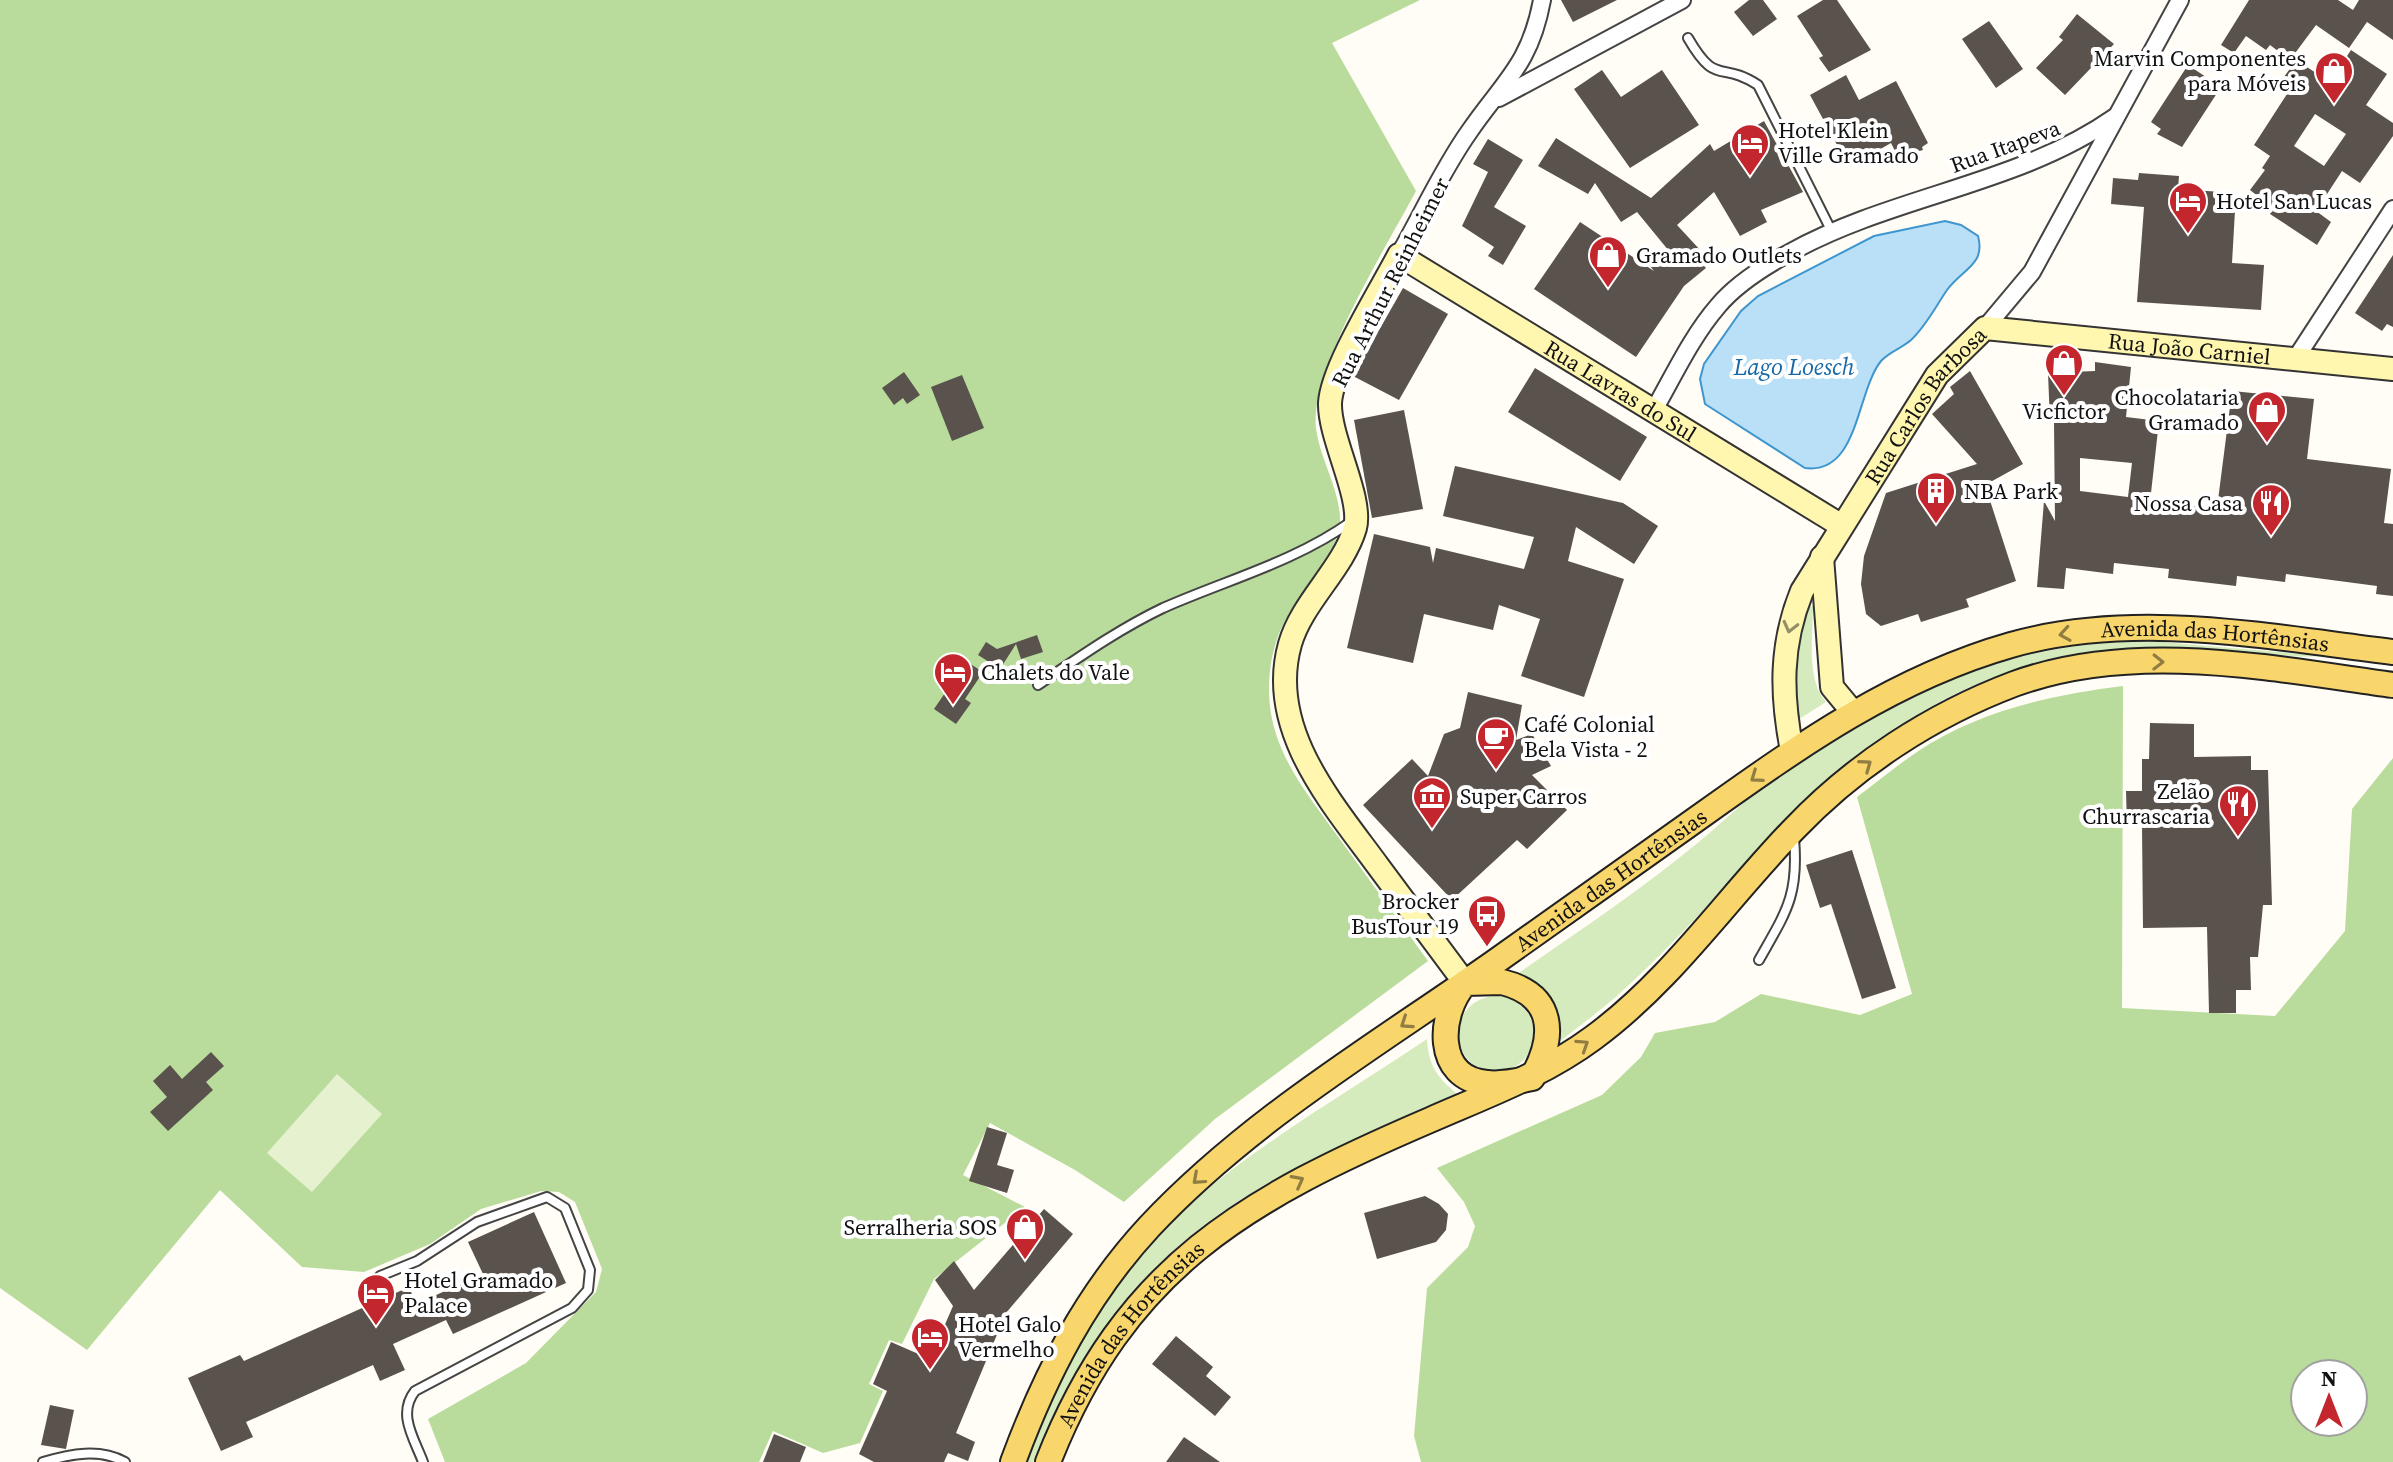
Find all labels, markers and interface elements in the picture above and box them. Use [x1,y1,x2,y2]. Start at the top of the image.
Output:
place label: Marvin Componentes para Móveis [2094,43,2306,98]
shop icon: Marvin Componentes para Móveis [2313,50,2355,105]
street label: Rua Itapeva [1946,112,2065,180]
place label: Hotel Klein Ville Gramado [1778,115,1919,170]
hotel icon: Hotel Klein Ville Gramado [1729,122,1771,177]
street label: Rua Arthur Reinheimer [1324,171,1456,392]
hotel icon: Hotel San Lucas [2167,180,2209,235]
place label: Hotel San Lucas [2216,186,2372,216]
shop icon: Gramado Outlets [1587,234,1629,289]
place label: Gramado Outlets [1636,240,1802,270]
street label: Rua Carlos Barbosa [1857,319,1994,490]
street label: Rua João Carniel [2107,325,2272,372]
street label: Rua Lavras do Sul [1539,333,1702,449]
shop icon: Vicfictor [2043,342,2085,397]
water label: Lago Loesch [1733,350,1854,383]
place label: Chocolataria Gramado [2114,382,2240,437]
shop icon: Chocolataria Gramado [2246,389,2288,444]
place label: Vicfictor [2022,396,2107,426]
building icon: NBA Park [1915,470,1957,525]
place label: NBA Park [1964,476,2059,506]
restaurant icon: Nossa Casa [2250,482,2292,537]
place label: Nossa Casa [2134,488,2244,518]
street label: Avenida das Hortênsias [2099,613,2331,659]
one-way arrow [1782,619,1799,633]
one-way arrow [2058,625,2072,642]
hotel icon: Chalets do Vale [932,651,974,706]
one-way arrow [2152,653,2165,671]
place label: Chalets do Vale [981,657,1130,687]
place label: Café Colonial Bela Vista - 2 [1524,709,1655,764]
cafe icon: Café Colonial Bela Vista - 2 [1475,716,1517,771]
one-way arrow [1858,761,1872,775]
one-way arrow [1750,767,1764,782]
museum icon: Super Carros [1411,775,1453,830]
place label: Zelão Churrascaria [2082,776,2211,831]
place label: Super Carros [1460,781,1587,811]
restaurant icon: Zelão Churrascaria [2217,783,2259,838]
street label: Avenida das Hortênsias [1509,801,1713,958]
place label: Brocker BusTour 19 [1351,886,1460,941]
bus stop icon: Brocker BusTour 19 [1466,893,1508,948]
one-way arrow [1400,1013,1415,1028]
one-way arrow [1574,1040,1588,1055]
one-way arrow [1193,1170,1208,1184]
one-way arrow [1289,1175,1304,1190]
shop icon: Serralheria SOS [1004,1206,1046,1261]
place label: Serralheria SOS [844,1212,997,1242]
street label: Avenida das Hortênsias [1050,1234,1211,1432]
place label: Hotel Gramado Palace [404,1265,553,1320]
hotel icon: Hotel Gramado Palace [355,1272,397,1327]
place label: Hotel Galo Vermelho [958,1309,1061,1364]
hotel icon: Hotel Galo Vermelho [909,1316,951,1371]
north arrow [2289,1358,2369,1438]
text: N [2321,1363,2337,1393]

